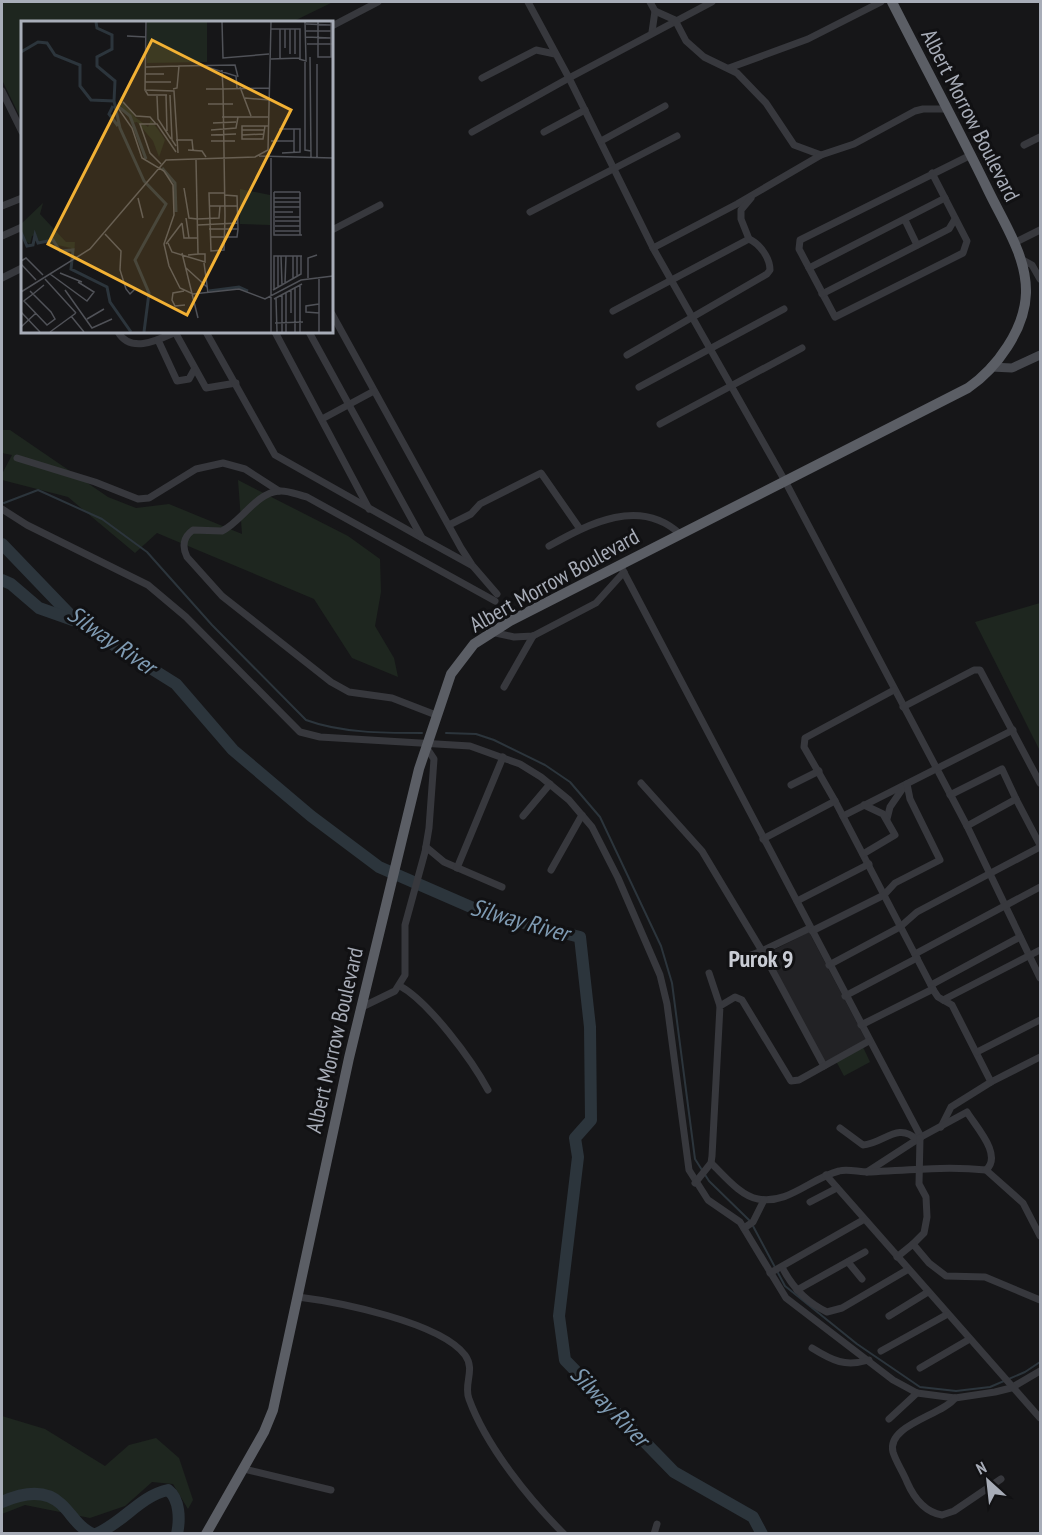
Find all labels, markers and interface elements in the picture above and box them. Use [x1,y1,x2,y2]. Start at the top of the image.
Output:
inset map [21,21,333,333]
street label: Albert Morrow Boulevard [915,24,1027,206]
street label: Albert Morrow Boulevard [464,522,644,638]
water label: Silway River [62,598,165,684]
water label: Silway River [467,891,576,950]
district label: Purok 9 [729,943,794,974]
street label: Albert Morrow Boulevard [299,944,369,1136]
water label: Silway River [564,1359,659,1455]
north arrow [958,1451,1018,1511]
text: N [973,1457,990,1479]

